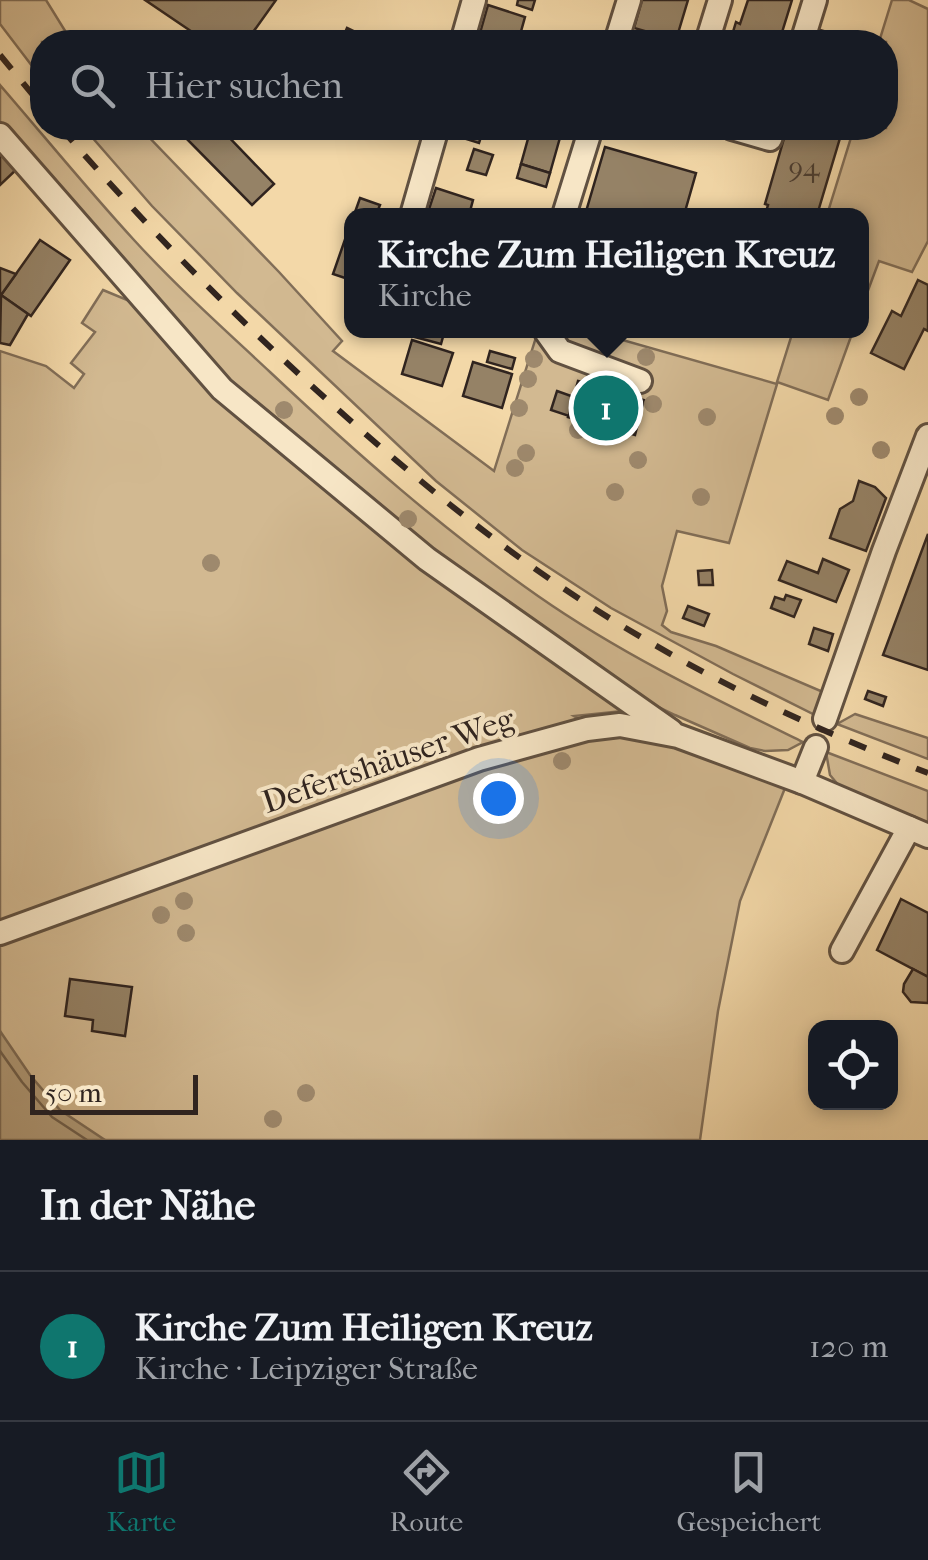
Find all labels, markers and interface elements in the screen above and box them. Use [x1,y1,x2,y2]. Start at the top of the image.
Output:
search box [30,30,898,140]
icon: search [65,58,120,113]
text: Hier suchen [145,63,343,108]
house number: 94 [789,150,821,183]
popup [344,208,869,338]
text: Kirche Zum Heiligen Kreuz [378,232,835,277]
text: Kirche [378,277,472,314]
pin: 1 [574,370,638,446]
street label: Defertshäuser Weg [257,700,520,821]
your location [473,773,524,824]
map controls [808,1020,898,1110]
button: locate [808,1020,898,1110]
scale bar [30,1070,198,1114]
text: 50 m [45,1076,102,1109]
text: In der Nähe [40,1181,255,1230]
text: Kirche Zum Heiligen Kreuz [135,1305,593,1350]
text: 1 [67,1328,78,1365]
text: 120 m [809,1328,888,1365]
text: Kirche · Leipziger Straße [135,1350,478,1387]
tab: Karte [107,1445,176,1538]
tab: Route [390,1445,463,1538]
tab: Gespeichert [676,1445,821,1538]

